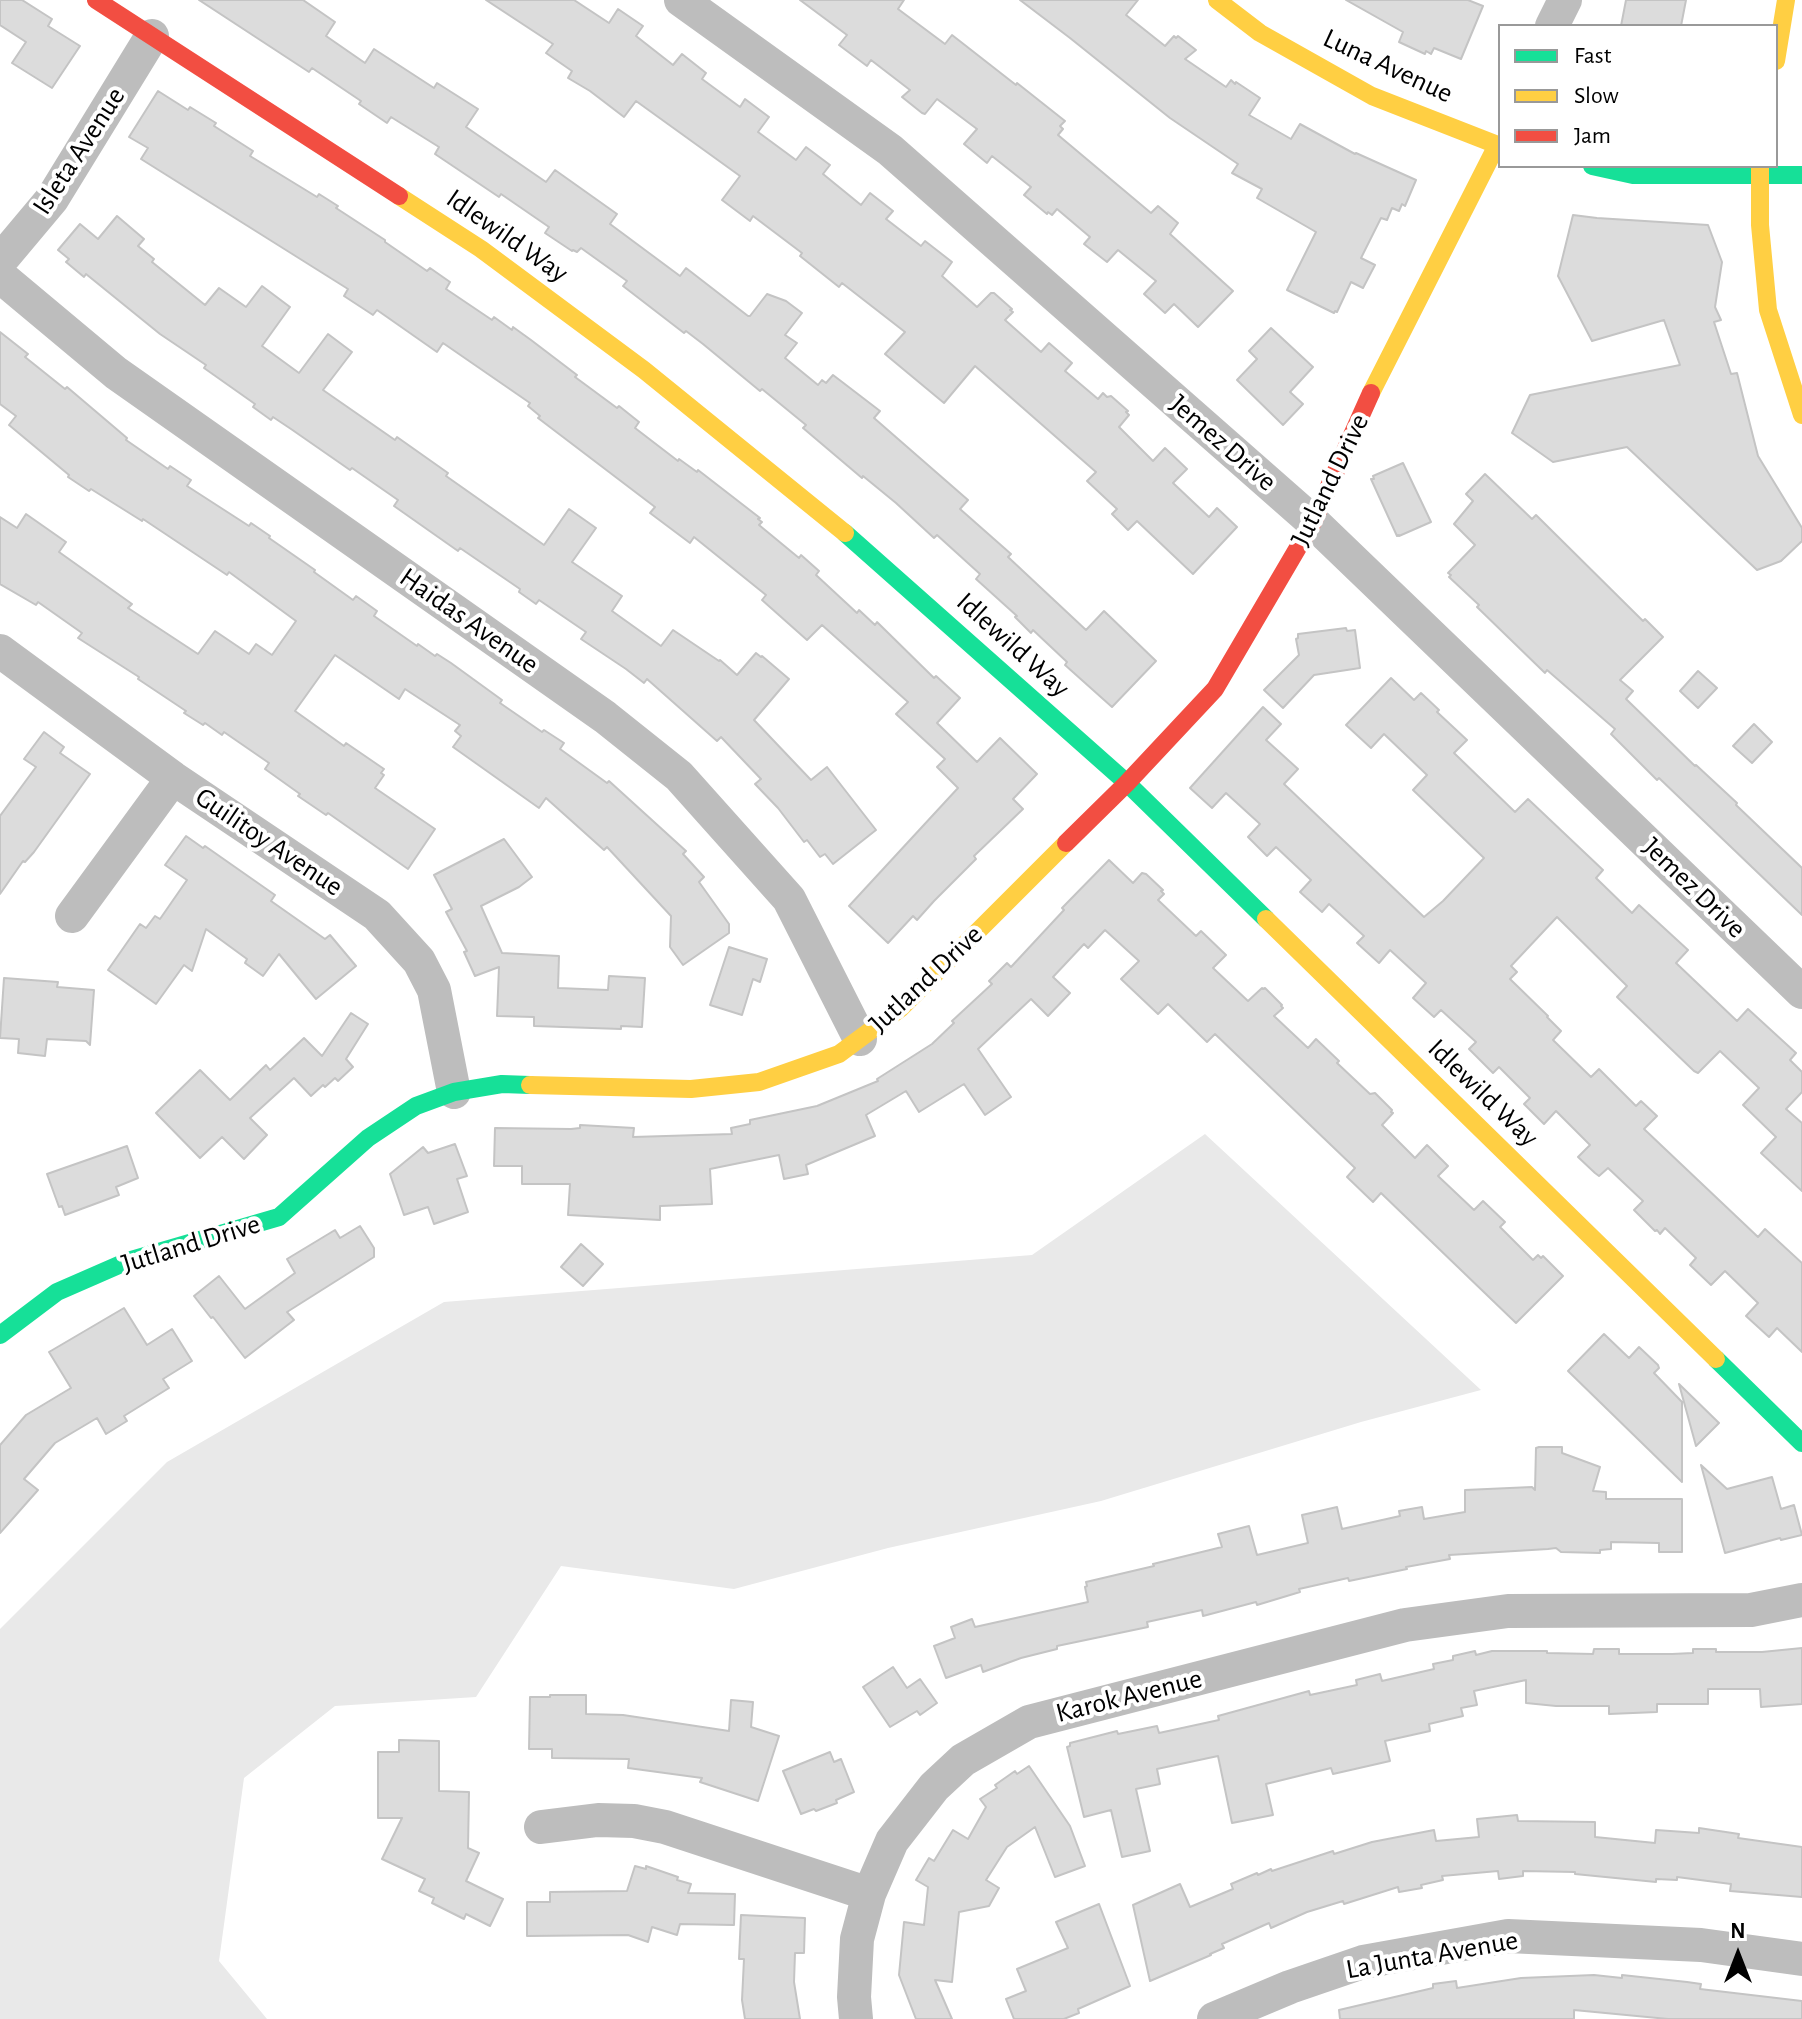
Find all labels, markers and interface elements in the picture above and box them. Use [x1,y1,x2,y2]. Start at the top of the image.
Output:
street label: Luna Avenue [1318,21,1458,111]
legend [1498,24,1778,168]
text: Fast [1574,44,1611,68]
street label: Isleta Avenue [25,81,133,221]
text: Slow [1574,84,1619,108]
text: Jam [1574,124,1611,148]
street label: Idlewild Way [440,182,574,290]
street label: Jemez Drive [1163,387,1283,499]
street label: Jutland Drive [1284,408,1376,552]
street label: Haidas Avenue [393,561,545,681]
street label: Idlewild Way [949,585,1077,705]
street label: Guilitoy Avenue [189,780,349,904]
street label: Jemez Drive [1635,831,1753,945]
street label: Jutland Drive [862,918,990,1040]
street label: Idlewild Way [1421,1032,1545,1154]
street label: Jutland Drive [118,1207,264,1281]
street label: Karok Avenue [1052,1662,1206,1730]
north arrow [1698,1915,1778,1995]
text: N [1730,1920,1746,1942]
street label: La Junta Avenue [1343,1923,1521,1987]

